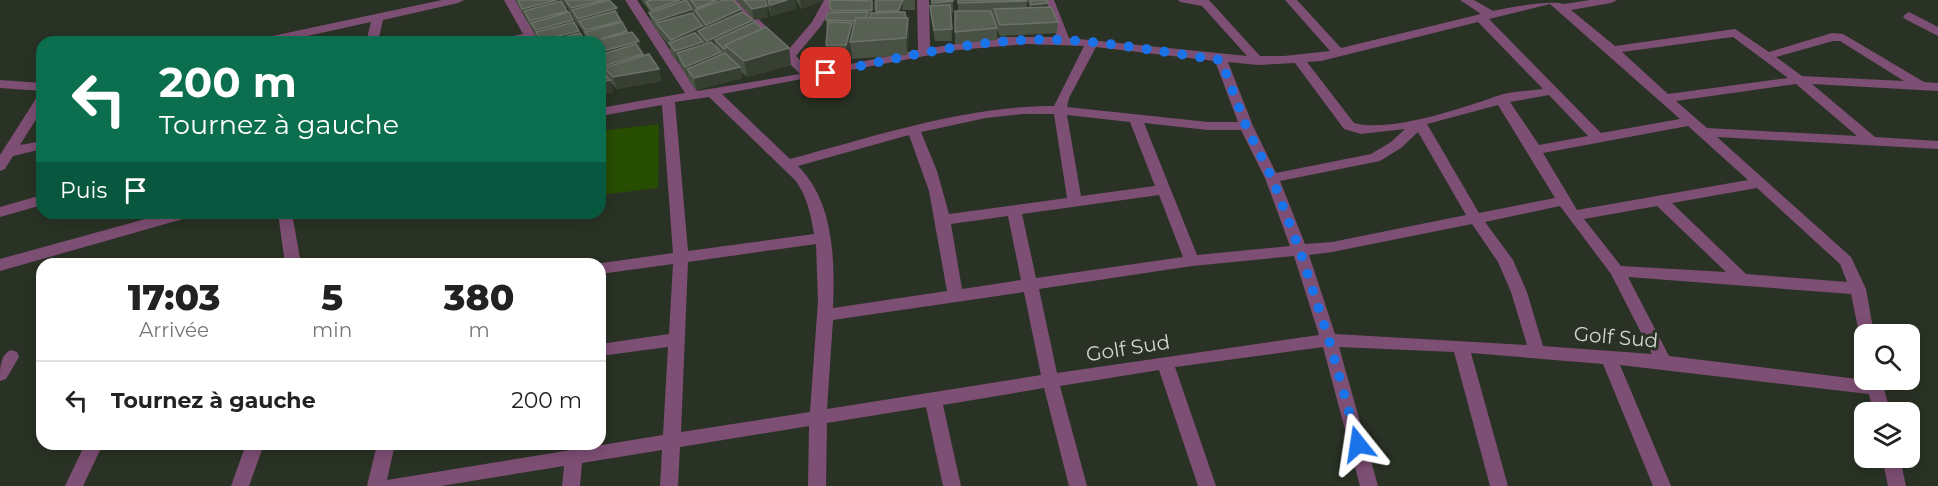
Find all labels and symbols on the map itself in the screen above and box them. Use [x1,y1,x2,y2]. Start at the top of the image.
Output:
pin [800,47,851,98]
street label: Golf Sud [1573,321,1659,353]
street label: Golf Sud [1084,330,1172,366]
position arrow [1326,412,1390,476]

